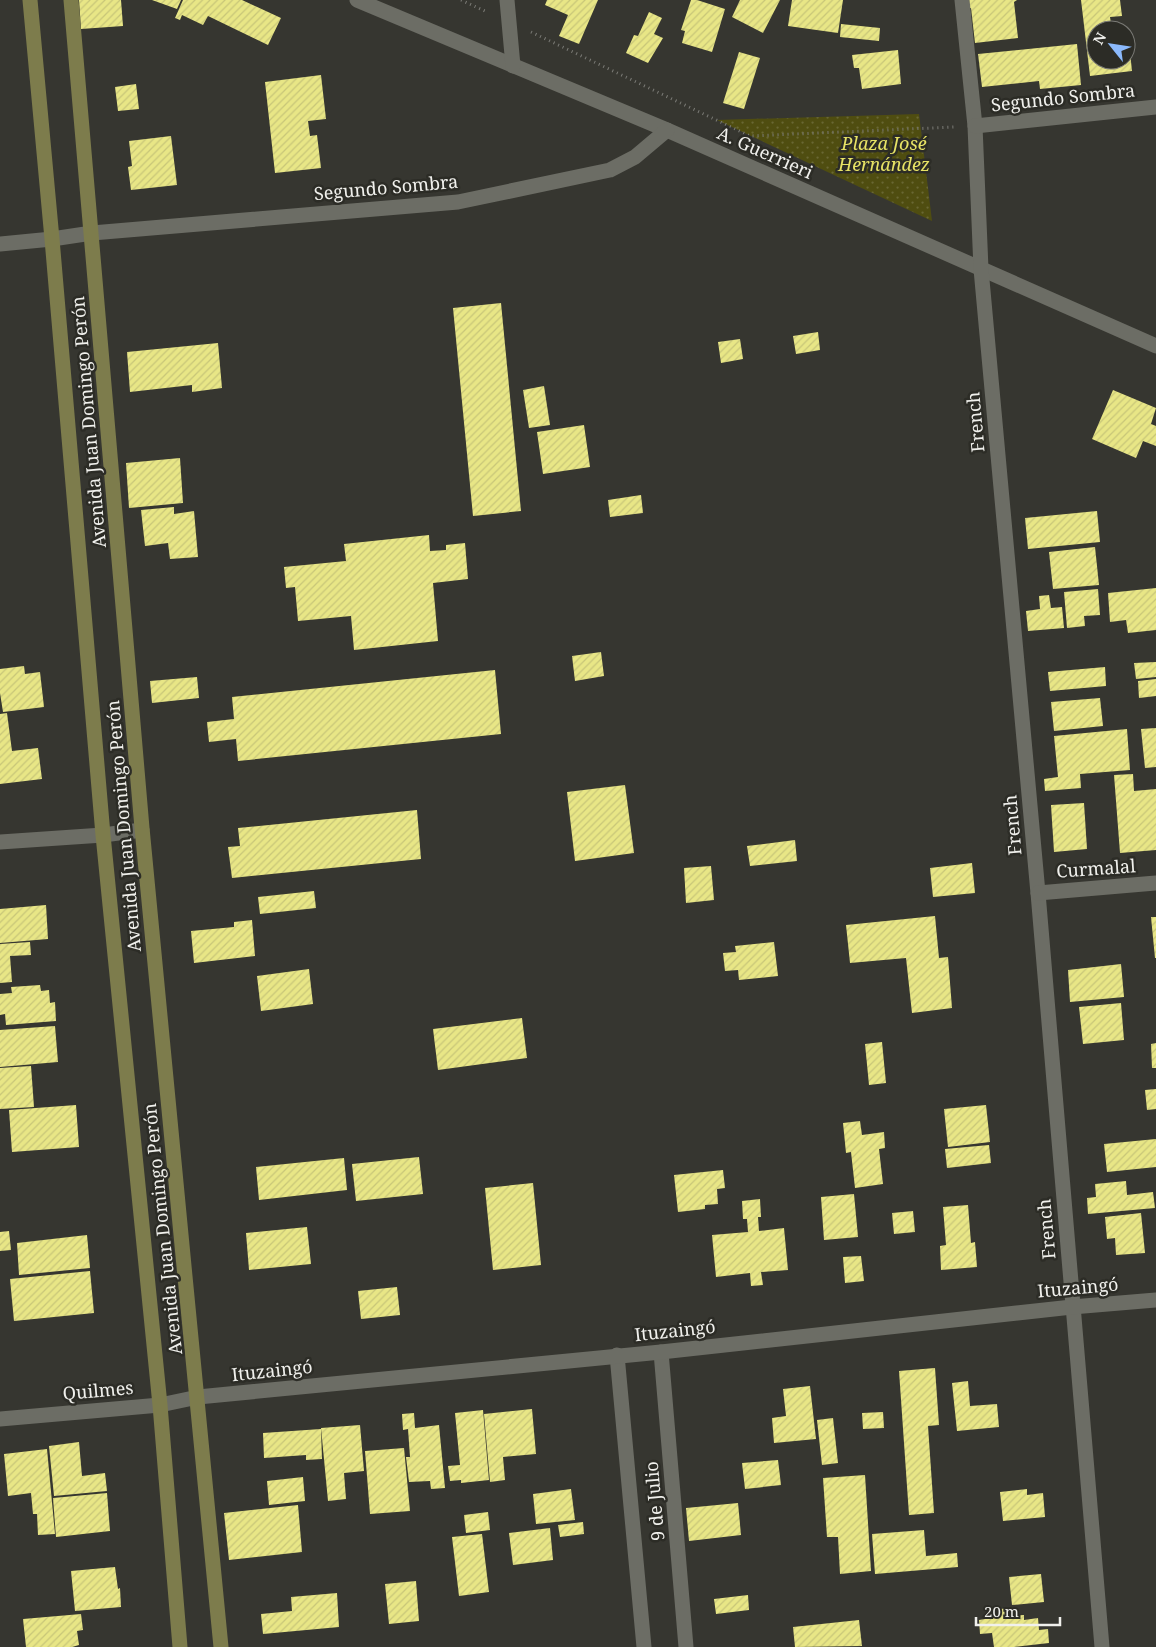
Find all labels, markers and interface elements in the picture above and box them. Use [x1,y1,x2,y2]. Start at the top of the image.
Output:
north arrow [1086,20,1136,70]
text: N [1088,29,1110,48]
street label: Segundo Sombra [990,78,1136,117]
street label: A. Guerrieri [714,120,817,184]
park label: Plaza José Hernández [837,131,930,176]
street label: Segundo Sombra [313,169,459,205]
street label: Avenida Juan Domingo Perón [65,295,111,549]
street label: French [960,391,990,453]
street label: Avenida Juan Domingo Perón [100,699,146,953]
street label: French [997,794,1027,856]
street label: Curmalal [1055,853,1137,883]
street label: Avenida Juan Domingo Perón [137,1102,187,1356]
street label: French [1031,1198,1061,1260]
street label: Ituzaingó [1036,1272,1119,1302]
street label: Ituzaingó [633,1314,717,1346]
street label: Ituzaingó [230,1354,314,1386]
street label: Quilmes [62,1375,134,1405]
street label: 9 de Julio [639,1460,669,1542]
scale bar [976,1594,1060,1626]
text: 20 m [984,1601,1019,1621]

